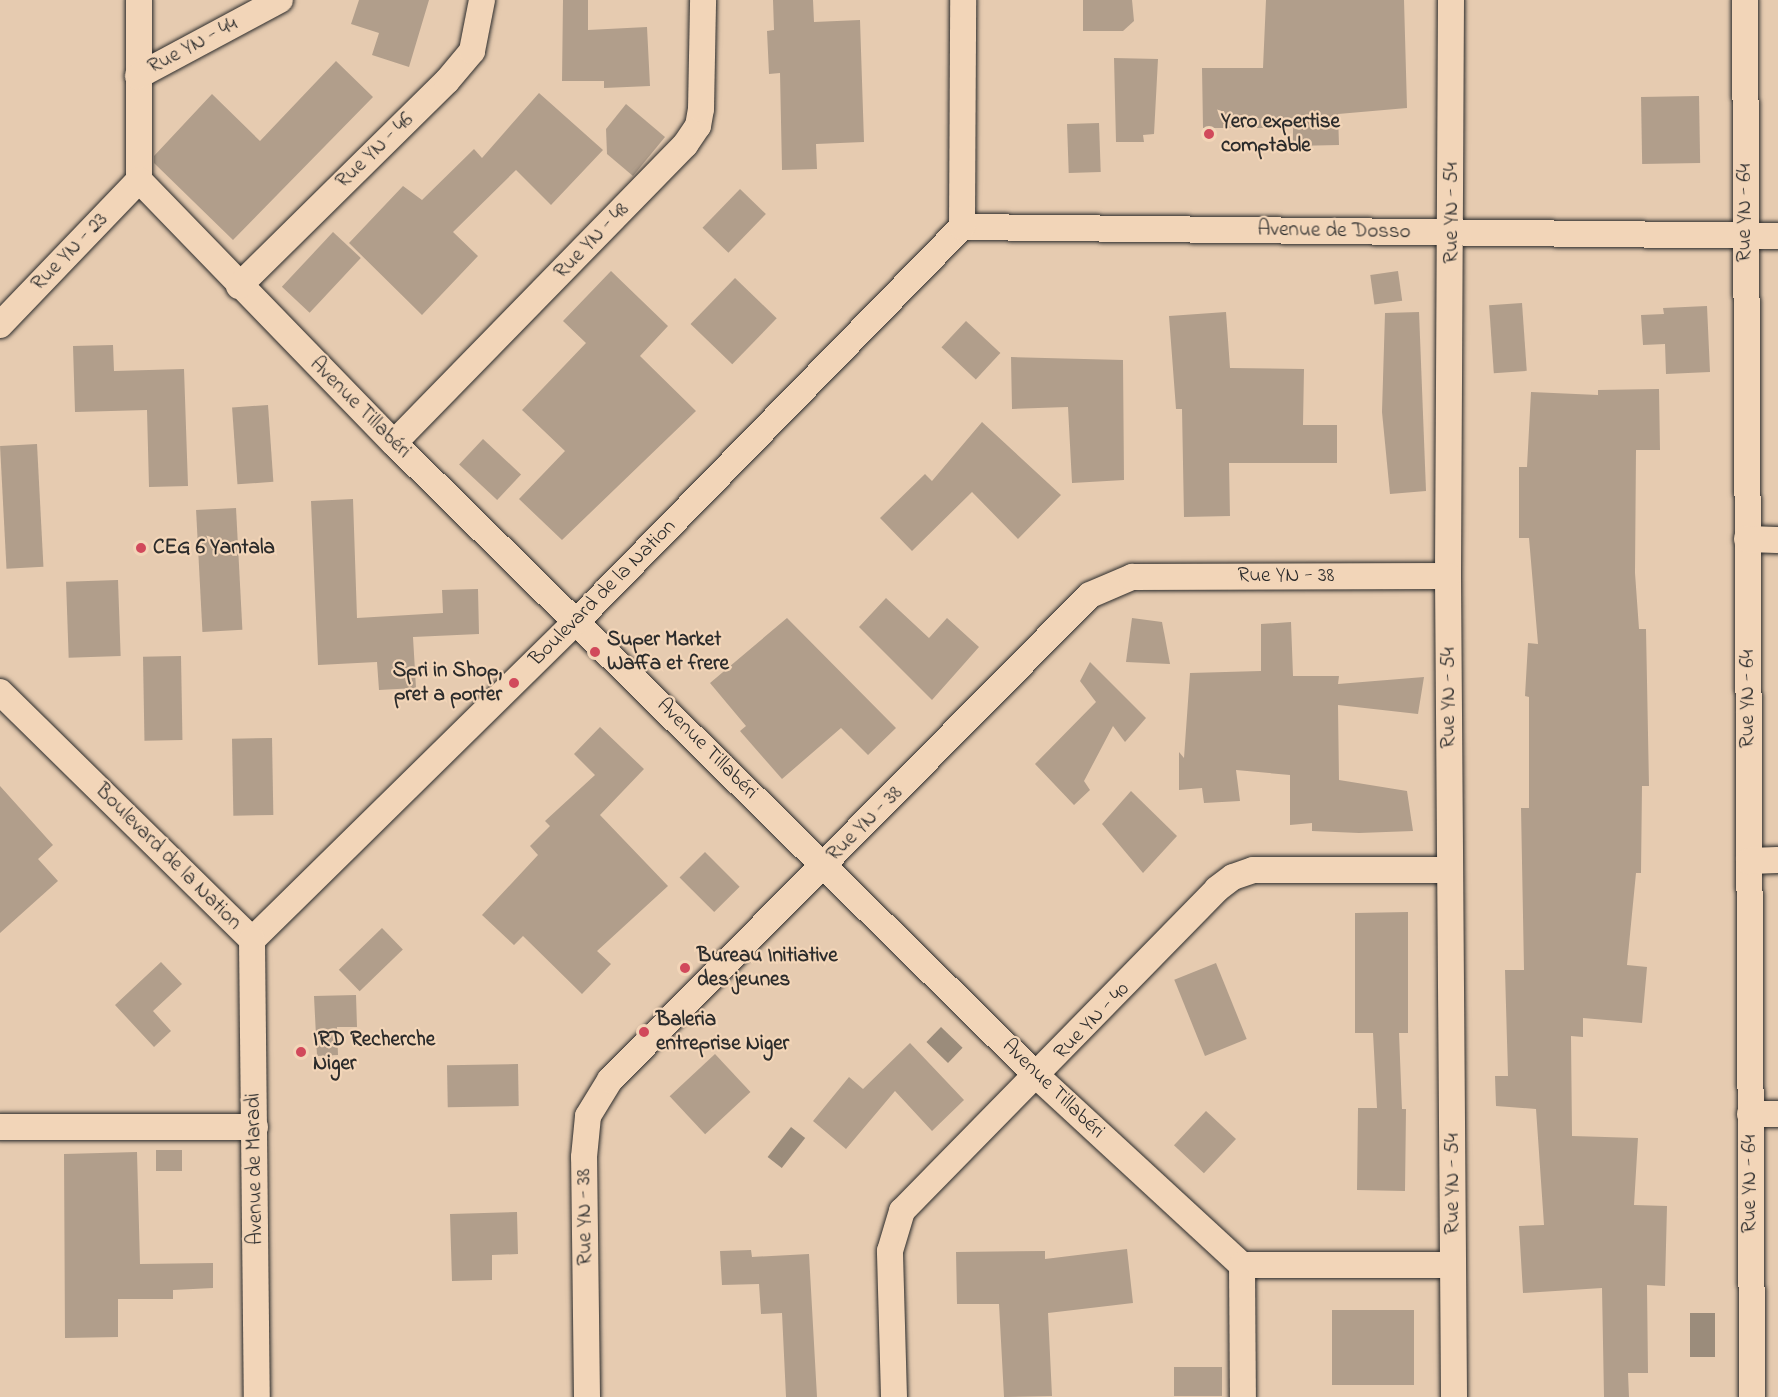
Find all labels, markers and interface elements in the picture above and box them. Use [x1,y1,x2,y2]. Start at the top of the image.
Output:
street label: Rue YN - 44 [144,12,242,80]
street label: Rue YN - 46 [331,108,419,194]
place label: Yero expertise comptable [1221,109,1340,159]
marker: Yero expertise comptable [1202,127,1216,141]
street label: Rue YN - 54 [1439,162,1465,264]
street label: Rue YN - 64 [1732,164,1758,262]
street label: Rue YN - 48 [549,197,635,285]
street label: Rue YN - 23 [26,207,114,297]
street label: Avenue de Dosso [1257,217,1411,245]
street label: Avenue Tillabéri [304,352,416,464]
street label: Boulevard de la Nation [524,514,682,672]
place label: CEG 6 Yantala [153,535,275,561]
marker: CEG 6 Yantala [134,541,148,555]
street label: Rue YN - 38 [1238,563,1334,589]
place label: Super Market Waffa et frere [607,627,729,677]
marker: Super Market Waffa et frere [588,645,602,659]
street label: Rue YN - 54 [1436,647,1462,749]
street label: Rue YN - 64 [1735,650,1761,748]
place label: Spri in Shop, pret a porter [393,658,502,708]
marker: Spri in Shop, pret a porter [507,676,521,690]
street label: Avenue Tillabéri [651,693,763,805]
street label: Boulevard de la Nation [89,778,247,936]
street label: Rue YN - 38 [822,781,908,867]
place label: Bureau Initiative des jeunes [697,943,838,993]
marker: Bureau Initiative des jeunes [678,961,692,975]
street label: Rue YN - 40 [1049,977,1135,1065]
place label: Baleria entreprise Niger [656,1007,789,1057]
marker: Baleria entreprise Niger [637,1025,651,1039]
place label: IRD Recherche Niger [313,1027,435,1077]
street label: Avenue Tillabéri [996,1034,1110,1144]
marker: IRD Recherche Niger [294,1045,308,1059]
street label: Avenue de Maradi [241,1093,269,1245]
street label: Rue YN - 54 [1440,1133,1466,1235]
street label: Rue YN - 64 [1737,1135,1763,1233]
street label: Rue YN - 38 [572,1168,598,1266]

